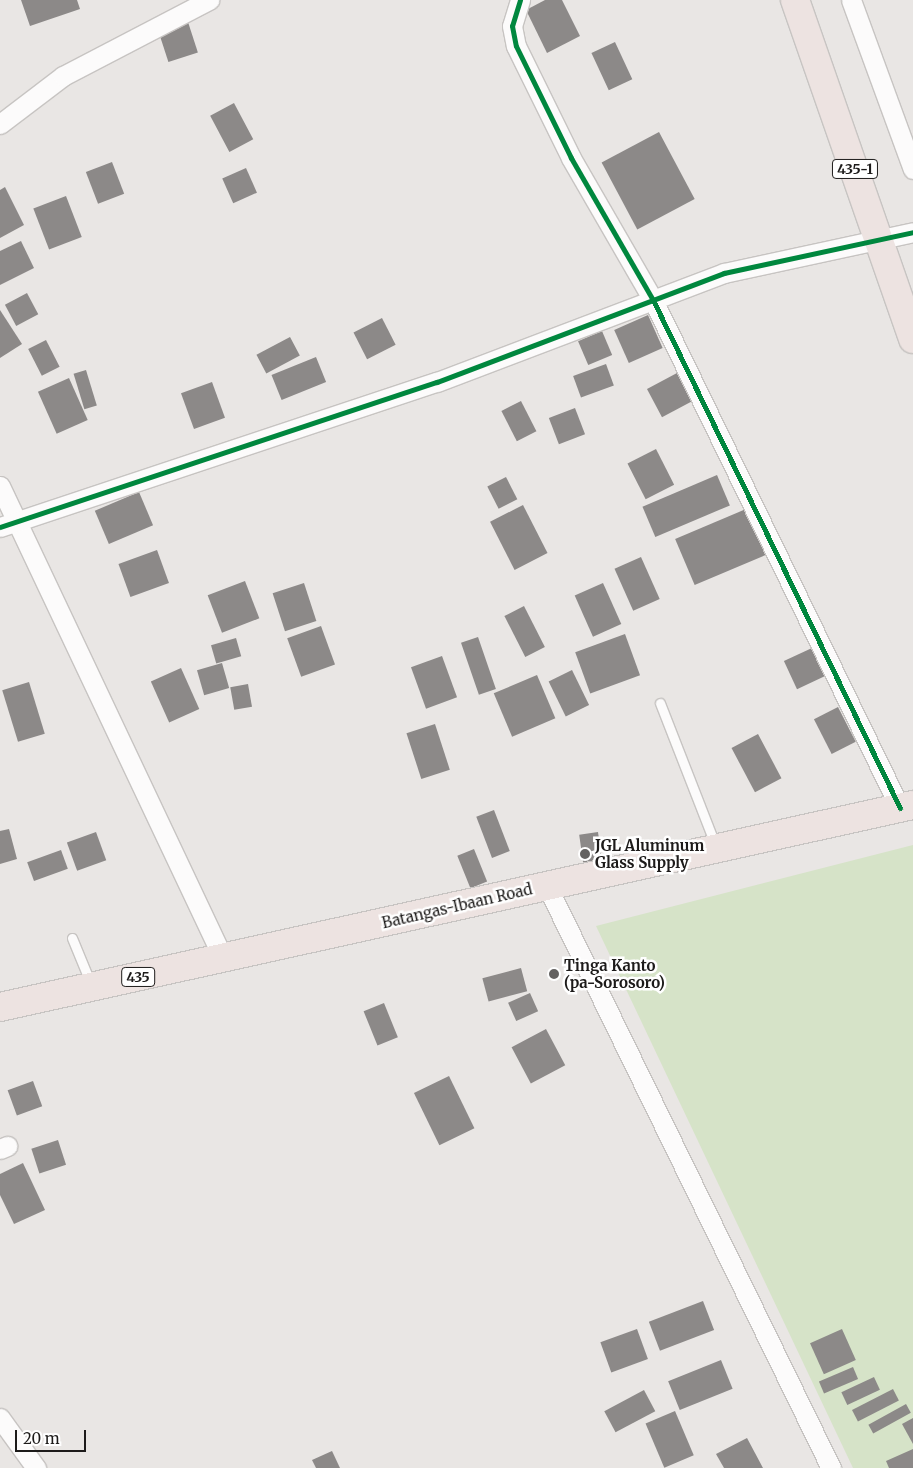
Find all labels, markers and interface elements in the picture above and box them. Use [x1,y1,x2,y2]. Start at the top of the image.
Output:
road number: 435-1 [831,157,879,180]
place label: JGL Aluminum Glass Supply [595,836,704,871]
marker: JGL Aluminum Glass Supply [579,848,591,860]
street label: Batangas-Ibaan Road [380,880,534,932]
place label: Tinga Kanto (pa-Sorosoro) [564,956,665,991]
road number: 435 [120,966,156,989]
marker: Tinga Kanto (pa-Sorosoro) [548,968,560,980]
scale bar [18,1420,89,1452]
text: 20 m [23,1429,60,1448]

